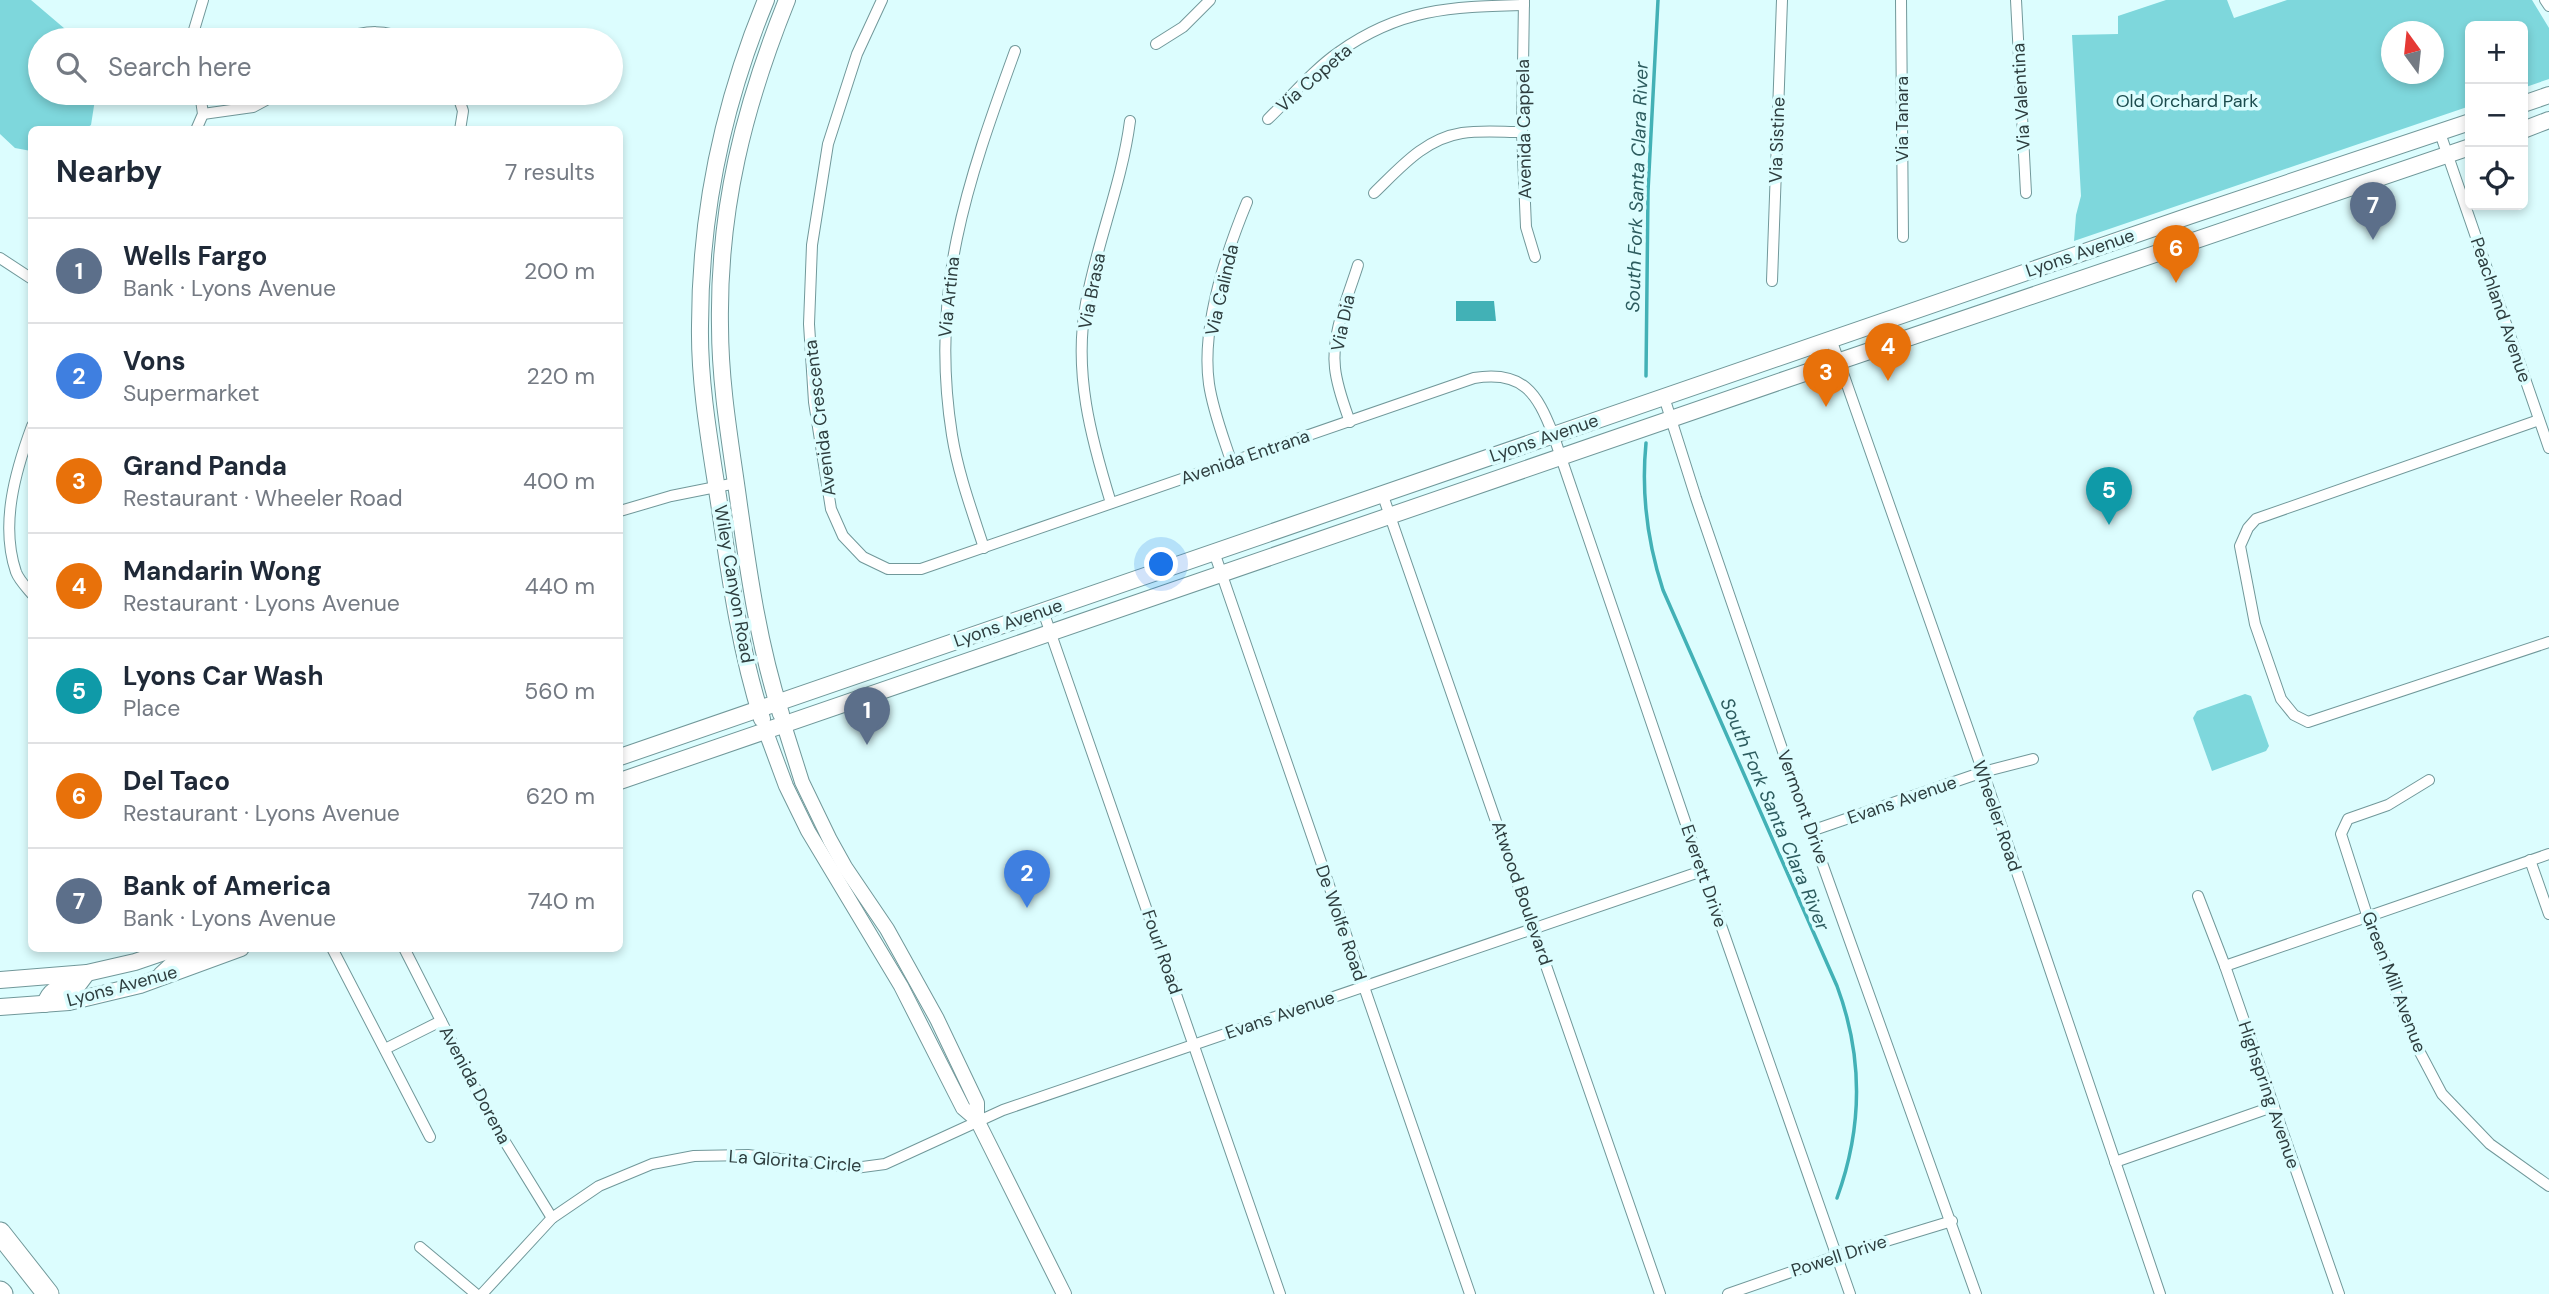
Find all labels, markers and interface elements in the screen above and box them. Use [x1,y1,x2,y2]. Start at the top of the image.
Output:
north arrow [2381,21,2444,84]
map controls [2465,21,2528,210]
button: + [2465,21,2528,84]
search box [28,28,623,105]
street label: Via Copeta [1271,39,1357,117]
street label: Via Valentina [2006,43,2036,151]
icon: search [52,48,90,86]
text: Search here [108,50,251,84]
street label: Avenida Cappela [1511,59,1537,199]
water label: South Fork Santa Clara River [1620,60,1654,313]
street label: Via Tanara [1890,76,1914,162]
button: − [2465,84,2528,147]
park label: Old Orchard Park [2116,89,2258,113]
street label: Via Sistine [1764,96,1790,184]
button: locate [2465,147,2528,210]
text: Nearby [56,152,162,191]
text: 7 results [505,157,595,187]
pin: 7 [2350,182,2396,240]
street label: Lyons Avenue [2022,223,2138,283]
pin: 6 [2153,225,2199,283]
street label: Peachland Avenue [2465,234,2537,386]
text: Wells Fargo [123,239,267,273]
street label: Via Calinda [1200,242,1244,338]
street label: Via Brasa [1073,251,1111,331]
street label: Via Artina [933,255,965,339]
text: 1 [75,256,83,286]
text: 200 m [524,256,595,286]
text: Bank · Lyons Avenue [123,273,336,303]
street label: Via Dia [1325,292,1361,354]
pin: 4 [1865,323,1911,381]
street label: Avenida Crescenta [799,339,841,497]
text: Vons [123,344,186,378]
pin: 3 [1803,349,1849,407]
text: 2 [72,361,86,391]
text: 220 m [526,361,595,391]
text: Supermarket [123,378,259,408]
street label: Lyons Avenue [1486,408,1602,468]
street label: Avenida Entrana [1177,424,1313,490]
text: Grand Panda [123,449,287,483]
text: 3 [72,466,86,496]
text: 400 m [523,466,595,496]
pin: 5 [2086,467,2132,525]
text: Restaurant · Wheeler Road [123,483,403,513]
street label: Wiley Canyon Road [708,503,760,665]
your location [1144,547,1178,581]
text: Mandarin Wong [123,554,322,588]
text: 4 [72,571,86,601]
text: 440 m [525,571,595,601]
text: Restaurant · Lyons Avenue [123,588,400,618]
street label: Lyons Avenue [950,593,1066,653]
text: Lyons Car Wash [123,659,323,693]
text: 5 [72,676,86,706]
text: 560 m [524,676,595,706]
pin: 1 [844,687,890,745]
text: Place [123,693,180,723]
water label: South Fork Santa Clara River [1715,694,1836,935]
street label: Vermont Drive [1771,747,1835,867]
street label: Wheeler Road [1967,757,2027,875]
text: Del Taco [123,764,230,798]
street label: Evans Avenue [1844,770,1960,830]
text: 6 [72,781,86,811]
text: 620 m [526,781,595,811]
text: Restaurant · Lyons Avenue [123,798,400,828]
street label: Atwood Boulevard [1486,818,1558,968]
street label: Everett Drive [1675,821,1733,931]
pin: 2 [1004,850,1050,908]
street label: De Wolfe Road [1310,862,1372,984]
text: Bank of America [123,869,331,903]
text: 7 [73,886,85,916]
text: 740 m [528,886,595,916]
text: Bank · Lyons Avenue [123,903,336,933]
street label: Fourl Road [1136,907,1188,997]
street label: Green Mill Avenue [2356,908,2432,1056]
street label: Lyons Avenue [64,960,180,1012]
street label: Evans Avenue [1222,985,1338,1045]
street label: Highspring Avenue [2232,1018,2306,1172]
street label: Avenida Dorena [434,1022,516,1148]
street label: La Glorita Circle [728,1144,862,1178]
street label: Powell Drive [1788,1229,1890,1283]

